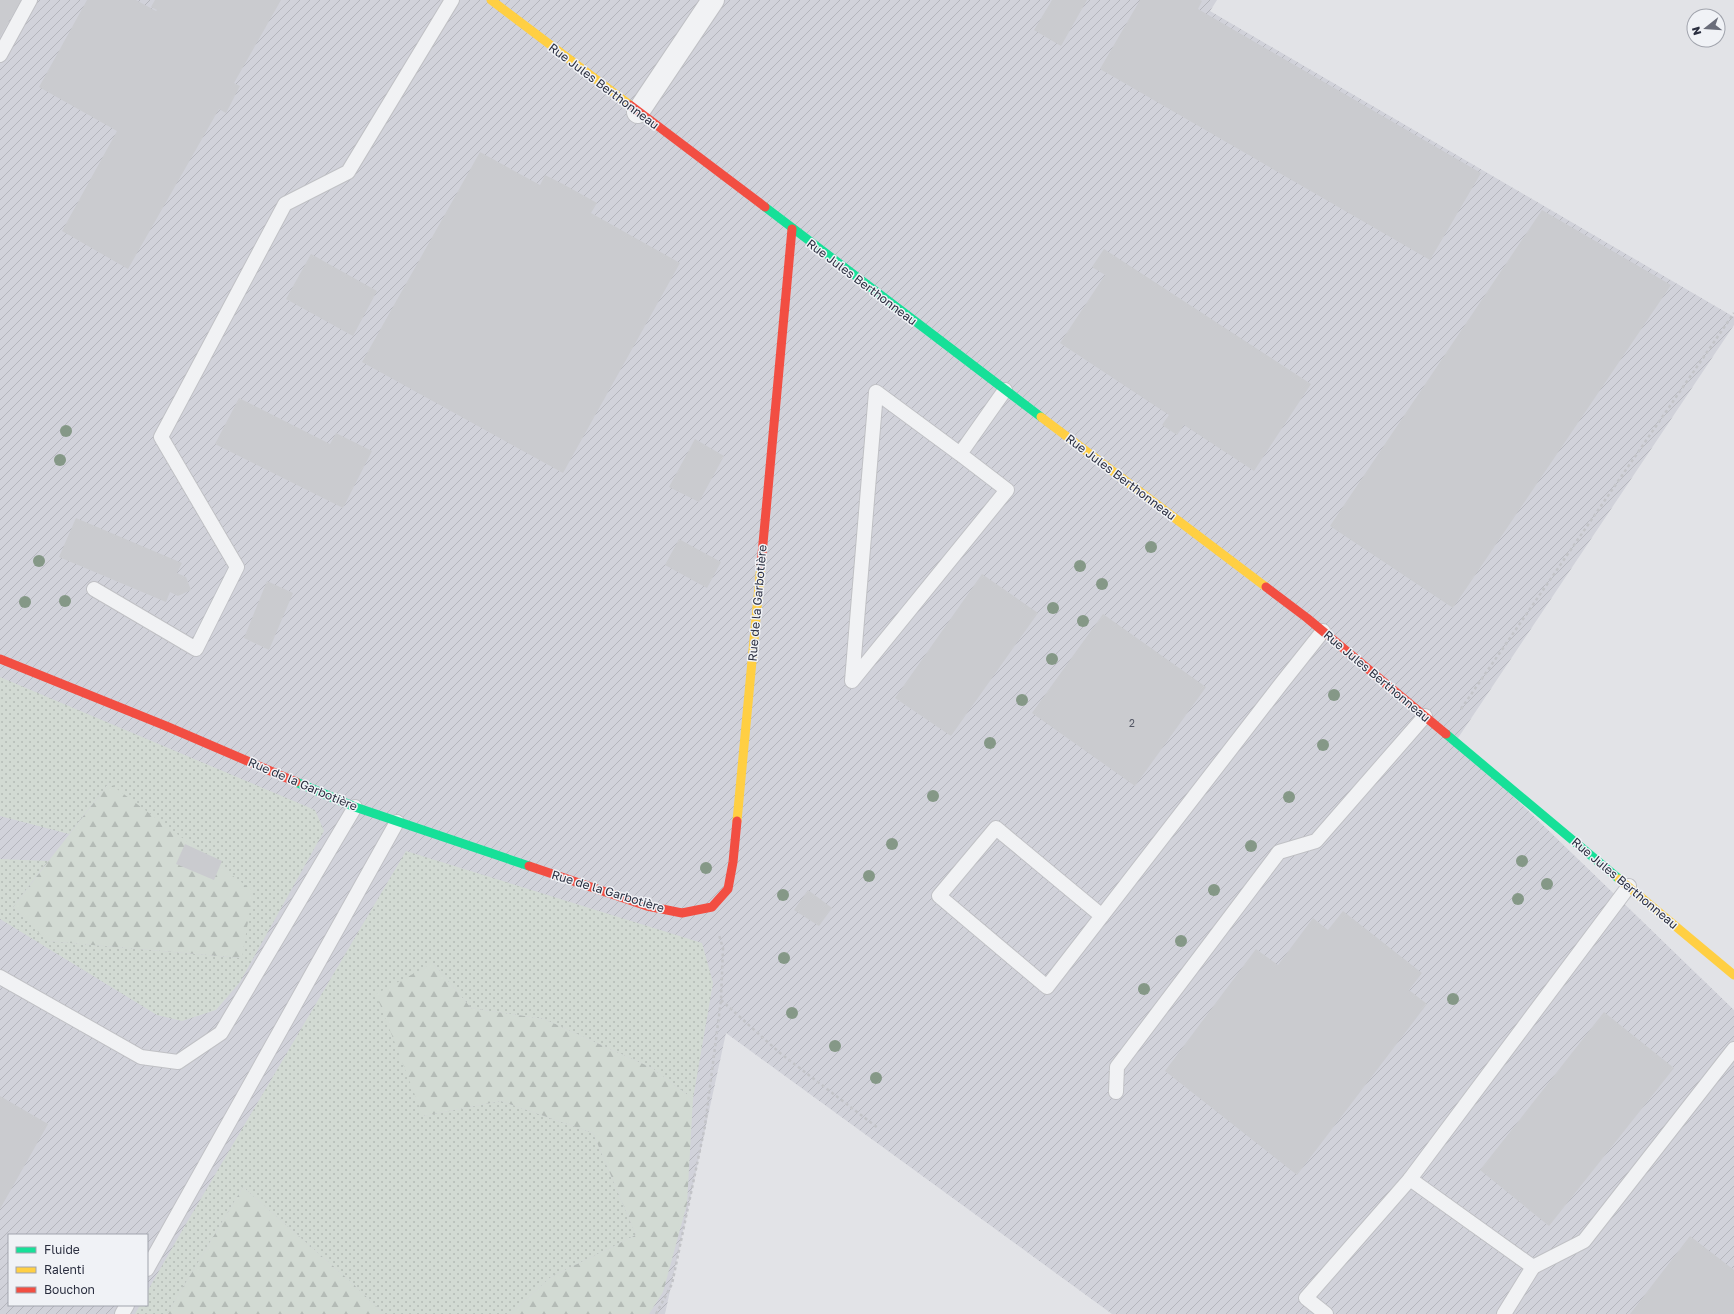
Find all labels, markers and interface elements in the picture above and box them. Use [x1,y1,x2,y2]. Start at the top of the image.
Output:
north arrow [1686,8,1726,48]
text: N [1689,25,1703,37]
street label: Rue Jules Berthonneau [546,40,662,132]
street label: Rue Jules Berthonneau [804,236,920,328]
street label: Rue Jules Berthonneau [1063,431,1179,523]
street label: Rue de la Garbotière [744,544,770,662]
street label: Rue Jules Berthonneau [1321,627,1433,725]
house number: 2 [1129,717,1135,729]
street label: Rue de la Garbotière [246,754,360,814]
street label: Rue Jules Berthonneau [1569,834,1681,932]
street label: Rue de la Garbotière [550,867,666,915]
legend [8,1234,148,1306]
text: Fluide [44,1242,80,1257]
text: Ralenti [44,1262,85,1277]
text: Bouchon [44,1282,95,1297]

